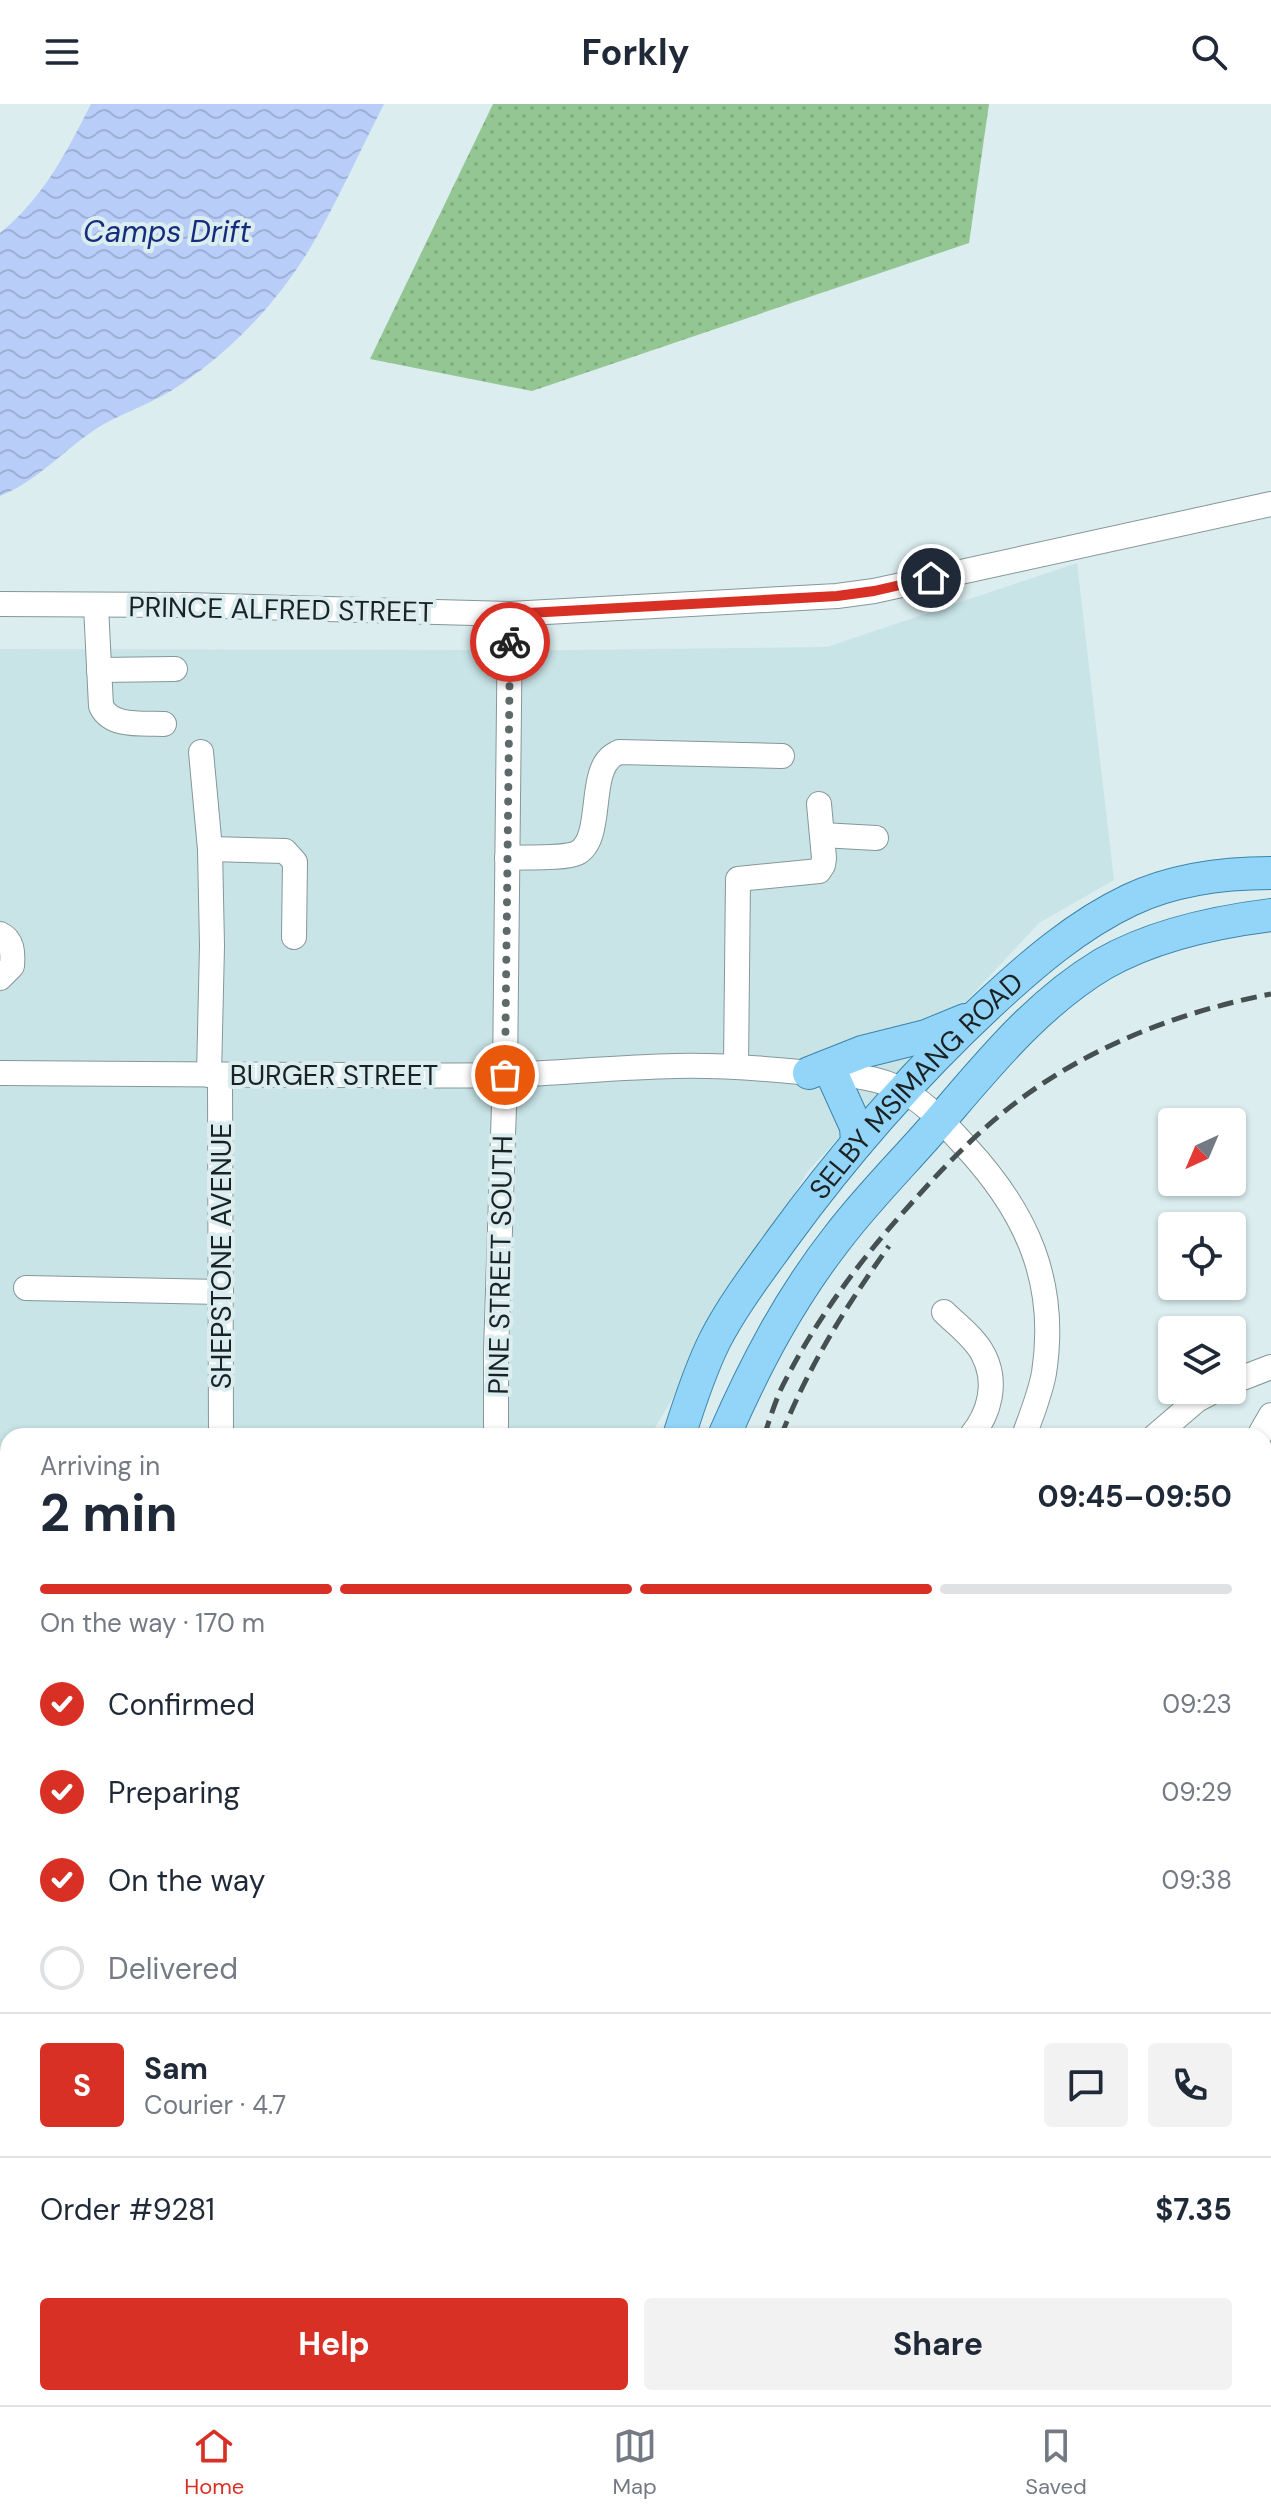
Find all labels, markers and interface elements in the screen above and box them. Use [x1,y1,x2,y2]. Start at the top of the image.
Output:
text: Forkly [582,29,689,76]
icon: menu [40,30,84,74]
icon: search [1187,30,1231,74]
water label: Camps Drift [83,212,251,251]
pin [897,544,965,612]
icon: home [909,556,953,600]
street label: PRINCE ALFRED STREET [128,588,434,631]
courier [470,602,550,682]
icon: bike [488,620,532,664]
street label: SELBY MSIMANG ROAD [801,964,1031,1207]
pin [471,1041,539,1109]
icon: bag [483,1053,527,1097]
street label: BURGER STREET [230,1057,438,1094]
north arrow [1158,1108,1246,1196]
map controls [1158,1108,1246,1404]
street label: SHEPSTONE AVENUE [203,1123,240,1389]
street label: PINE STREET SOUTH [480,1135,521,1395]
button: locate [1158,1212,1246,1300]
button: layers [1158,1316,1246,1404]
text: Arriving in [40,1449,160,1483]
text: 09:45–09:50 [1038,1477,1232,1516]
text: 2 min [40,1479,178,1547]
text: On the way · 170 m [40,1606,265,1640]
icon: check [40,1682,84,1726]
text: Confirmed [108,1685,255,1724]
text: 09:23 [1162,1687,1232,1721]
icon: check [40,1770,84,1814]
text: Preparing [108,1773,240,1812]
text: 09:29 [1162,1775,1232,1809]
icon: check [40,1858,84,1902]
text: On the way [108,1861,265,1900]
text: 09:38 [1161,1863,1232,1897]
text: Delivered [108,1949,238,1988]
button: chat [1044,2043,1128,2127]
button: phone [1148,2043,1232,2127]
text: Sam [144,2049,208,2088]
text: S [73,2066,91,2105]
text: Courier · 4.7 [144,2088,286,2122]
text: Order #9281 [40,2190,215,2229]
text: $7.35 [1155,2190,1232,2229]
button: Help [40,2298,628,2390]
button: Share [644,2298,1232,2390]
tab: Home [184,2424,244,2501]
tab: Map [613,2424,657,2501]
tab: Saved [1025,2424,1087,2501]

